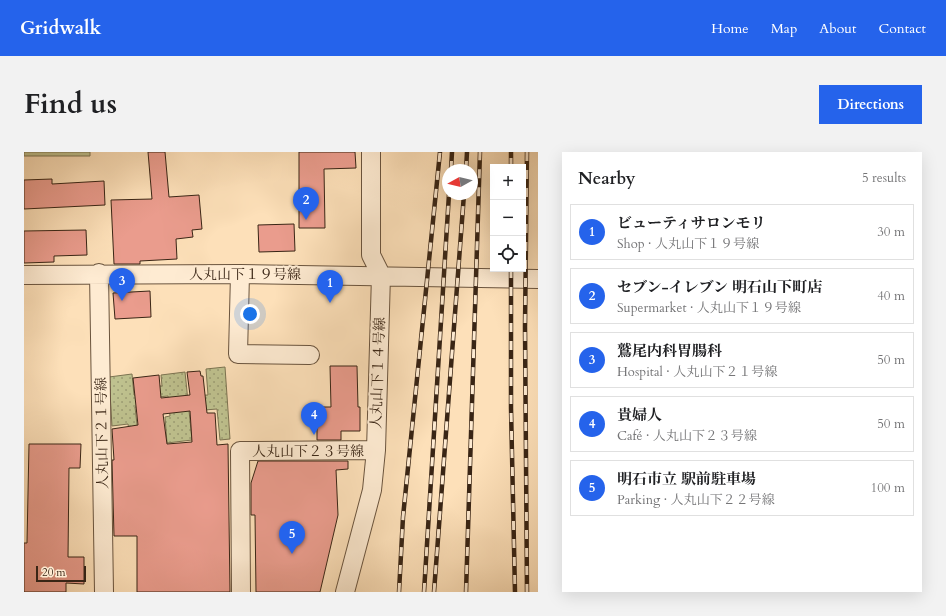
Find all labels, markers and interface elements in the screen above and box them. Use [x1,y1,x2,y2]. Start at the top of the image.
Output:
text: Gridwalk [20,15,101,41]
text: Home [711,19,749,38]
text: Map [771,19,797,38]
text: About [819,19,856,38]
text: Contact [878,19,926,38]
text: Find us [24,85,117,123]
button: Directions [819,85,922,124]
north arrow [442,164,478,200]
map controls [490,164,526,272]
button: + [490,164,526,200]
text: Nearby [578,167,635,190]
text: 5 results [862,169,906,187]
pin: 2 [293,187,319,220]
button: − [490,200,526,236]
text: ビューティサロンモリ [617,213,766,233]
text: 1 [589,223,595,241]
text: 30 m [877,223,905,241]
text: Shop · 人丸山下１９号線 [617,235,759,253]
button: locate [490,236,526,272]
street label: 人丸山下１９号線 [189,265,301,284]
pin: 3 [109,268,135,301]
pin: 1 [317,270,343,303]
text: セブン-イレブン 明石山下町店 [617,277,822,297]
text: 2 [589,287,595,305]
text: 40 m [877,287,905,305]
text: Supermarket · 人丸山下１９号線 [617,299,801,317]
your location [240,304,260,324]
street label: 人丸山下１４号線 [367,317,389,429]
text: 鷲尾内科胃腸科 [617,341,722,361]
text: 3 [589,351,595,369]
text: 50 m [877,351,905,369]
text: Hospital · 人丸山下２１号線 [617,363,777,381]
street label: 人丸山下２１号線 [92,377,112,489]
pin: 4 [301,402,327,435]
text: 貴婦人 [617,405,662,425]
text: 4 [589,415,595,433]
text: 50 m [877,415,905,433]
text: Café · 人丸山下２３号線 [617,427,757,445]
street label: 人丸山下２３号線 [252,442,364,461]
text: 明石市立 駅前駐車場 [617,469,756,489]
text: 5 [589,479,595,497]
text: 100 m [871,479,905,497]
text: Parking · 人丸山下２２号線 [617,491,775,509]
pin: 5 [279,521,305,554]
scale bar [36,564,86,583]
text: 20 m [42,565,66,580]

